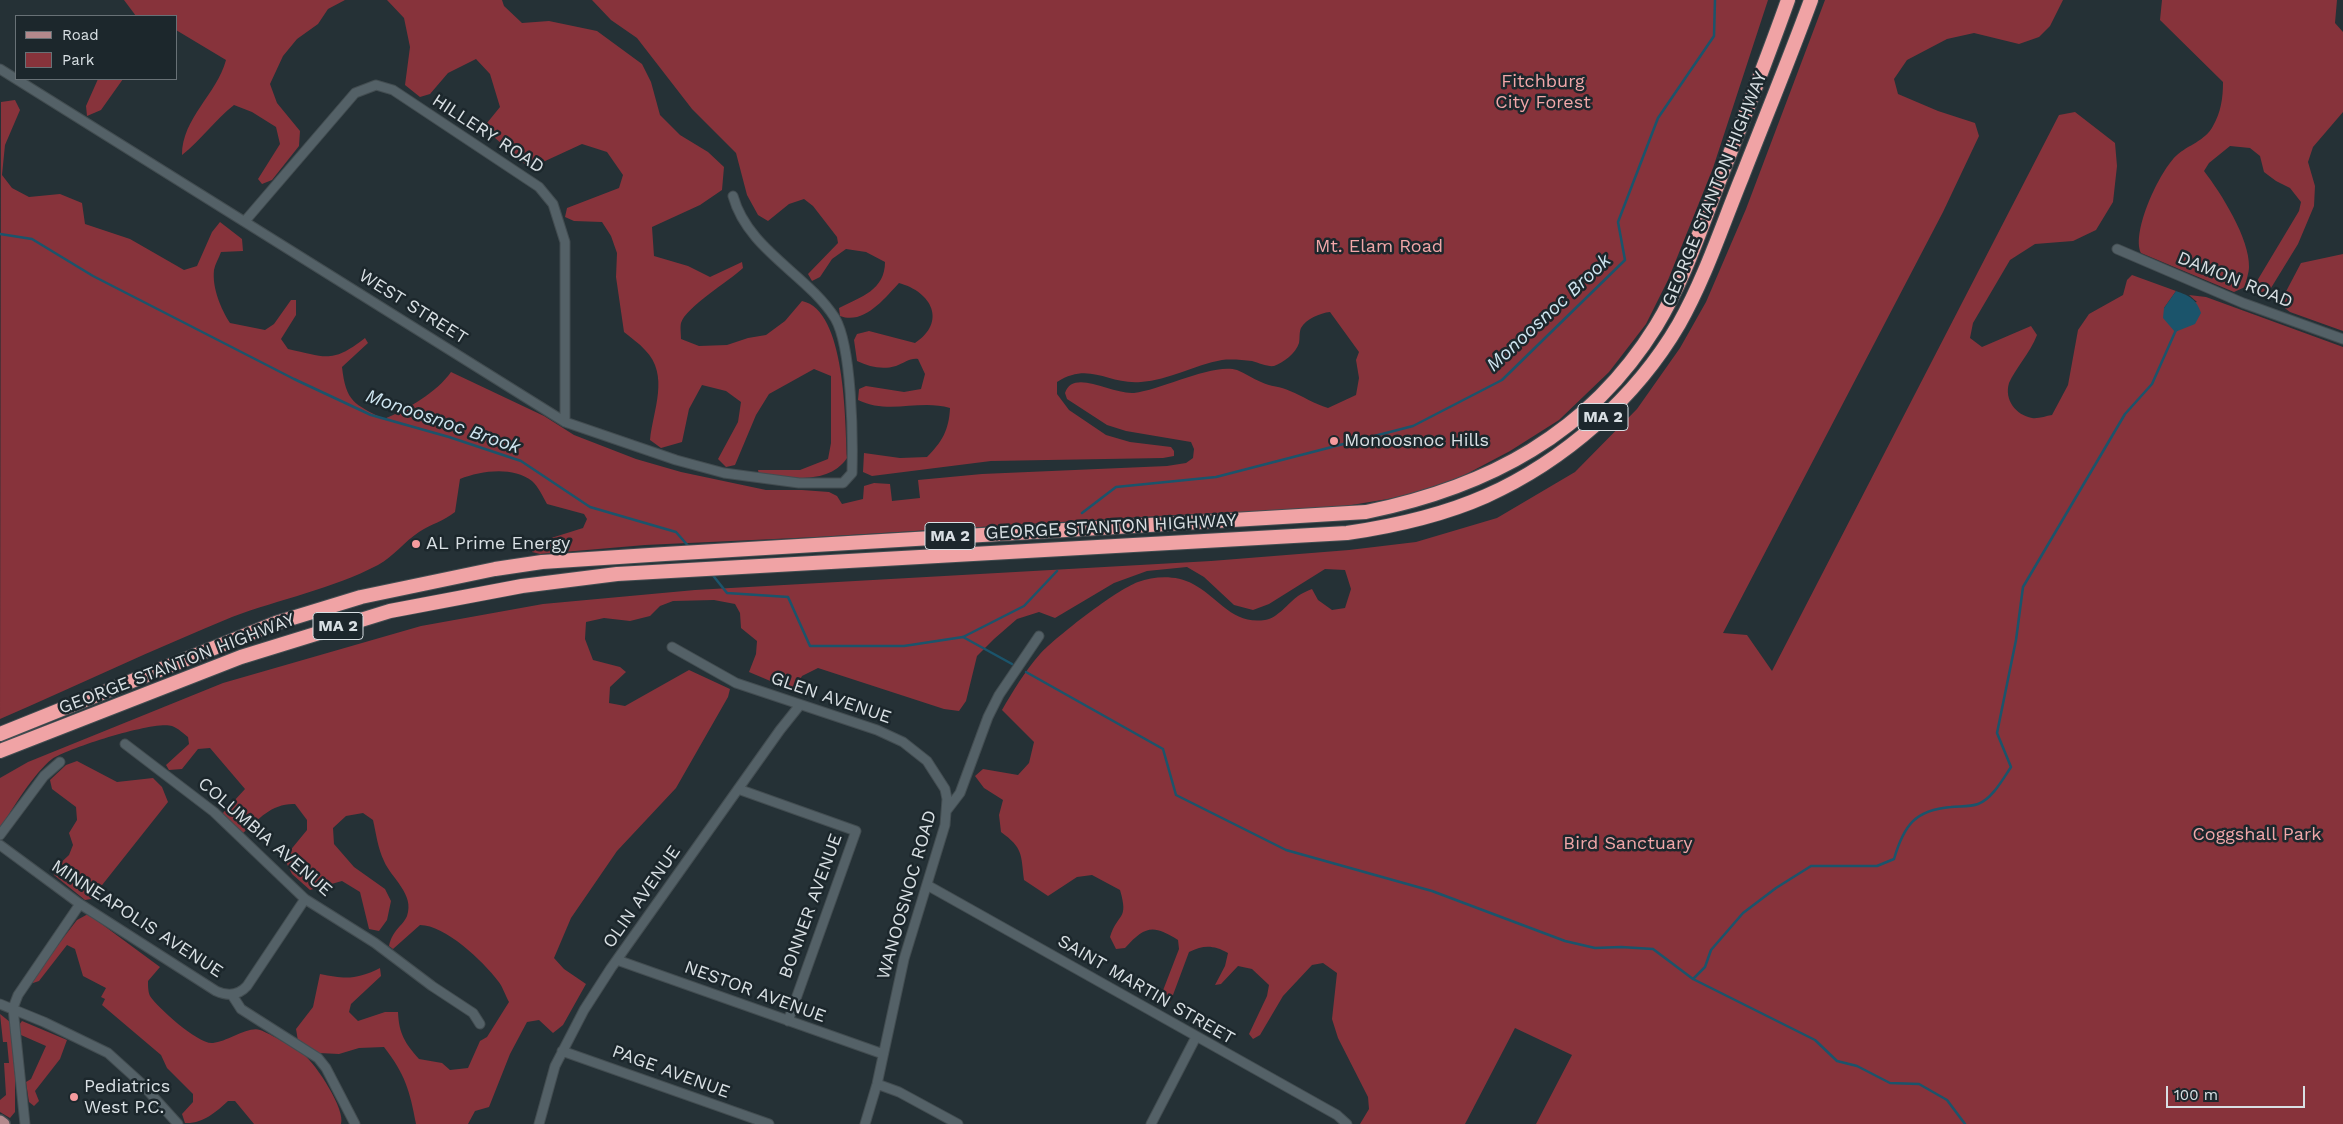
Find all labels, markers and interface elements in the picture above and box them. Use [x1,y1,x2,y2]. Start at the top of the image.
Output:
legend [15,15,178,80]
text: Road [62,26,99,44]
text: Park [62,51,94,69]
street label: GEORGE STANTON HIGHWAY [1658,68,1772,310]
park label: Fitchburg City Forest [1495,71,1591,114]
street label: HILLERY ROAD [428,90,548,178]
park label: Mt. Elam Road [1315,236,1443,258]
street label: DAMON ROAD [2174,247,2296,313]
water label: Monoosnoc Brook [1482,249,1616,377]
street label: WEST STREET [354,265,472,349]
water label: Monoosnoc Brook [363,385,523,459]
road number: MA 2 [1578,404,1628,431]
place label: Monoosnoc Hills [1344,430,1489,452]
marker: Monoosnoc Hills [1328,435,1340,447]
street label: GEORGE STANTON HIGHWAY [985,510,1237,544]
road number: MA 2 [925,522,975,550]
place label: AL Prime Energy [426,533,570,555]
marker: AL Prime Energy [410,538,422,550]
street label: GEORGE STANTON HIGHWAY [56,609,298,719]
road number: MA 2 [313,612,363,640]
street label: GLEN AVENUE [768,667,894,729]
street label: COLUMBIA AVENUE [193,773,337,901]
street label: WANOOSNOC ROAD [872,808,942,982]
park label: Coggshall Park [2193,824,2321,846]
street label: BONNER AVENUE [775,831,847,981]
park label: Bird Sanctuary [1563,833,1693,855]
street label: OLIN AVENUE [599,842,685,952]
street label: MINNEAPOLIS AVENUE [47,855,227,983]
street label: SAINT MARTIN STREET [1054,930,1238,1050]
street label: NESTOR AVENUE [681,956,829,1028]
street label: PAGE AVENUE [609,1041,733,1103]
place label: Pediatrics West P.C. [84,1076,170,1118]
scale bar [2168,1076,2307,1108]
text: 100 m [2174,1086,2218,1104]
marker: Pediatrics West P.C. [68,1091,80,1103]

